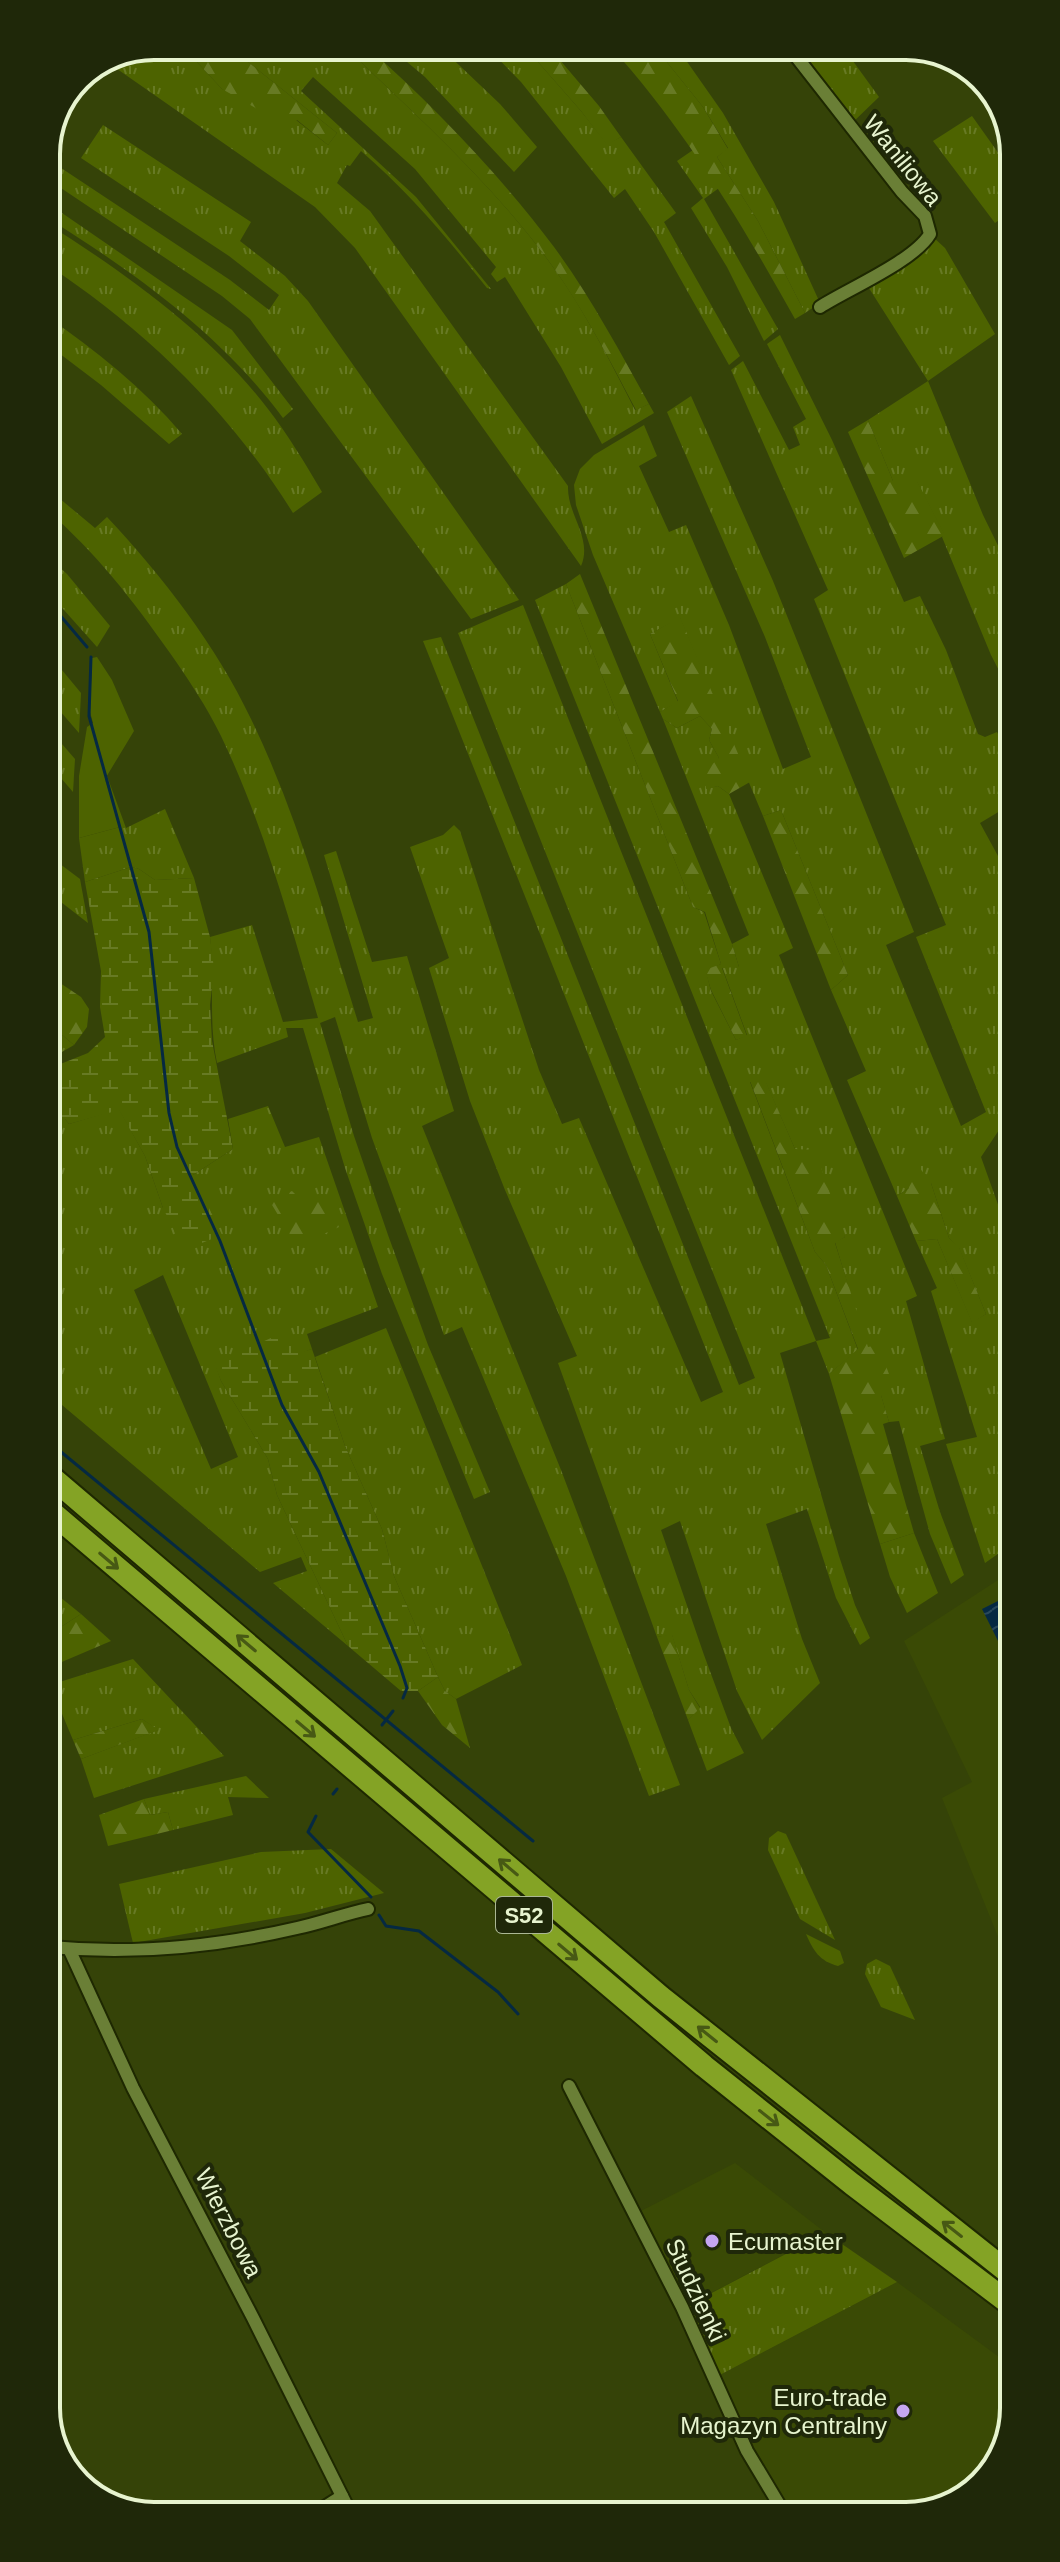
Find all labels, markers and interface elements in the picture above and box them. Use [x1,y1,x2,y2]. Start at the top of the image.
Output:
street label: Waniliowa [858,109,948,211]
one-way arrow [98,1551,118,1569]
one-way arrow [236,1634,257,1652]
one-way arrow [296,1720,316,1738]
one-way arrow [498,1858,519,1876]
road number: S52 [496,1897,552,1933]
one-way arrow [558,1943,578,1961]
one-way arrow [697,2025,718,2043]
one-way arrow [758,2109,779,2127]
street label: Wierzbowa [190,2164,268,2283]
one-way arrow [942,2221,963,2238]
place label: Ecumaster [728,2228,843,2255]
marker: Ecumaster [703,2232,721,2250]
street label: Studzienki [660,2234,732,2346]
place label: Euro-trade Magazyn Centralny [680,2384,887,2439]
marker: Euro-trade Magazyn Centralny [894,2402,912,2420]

